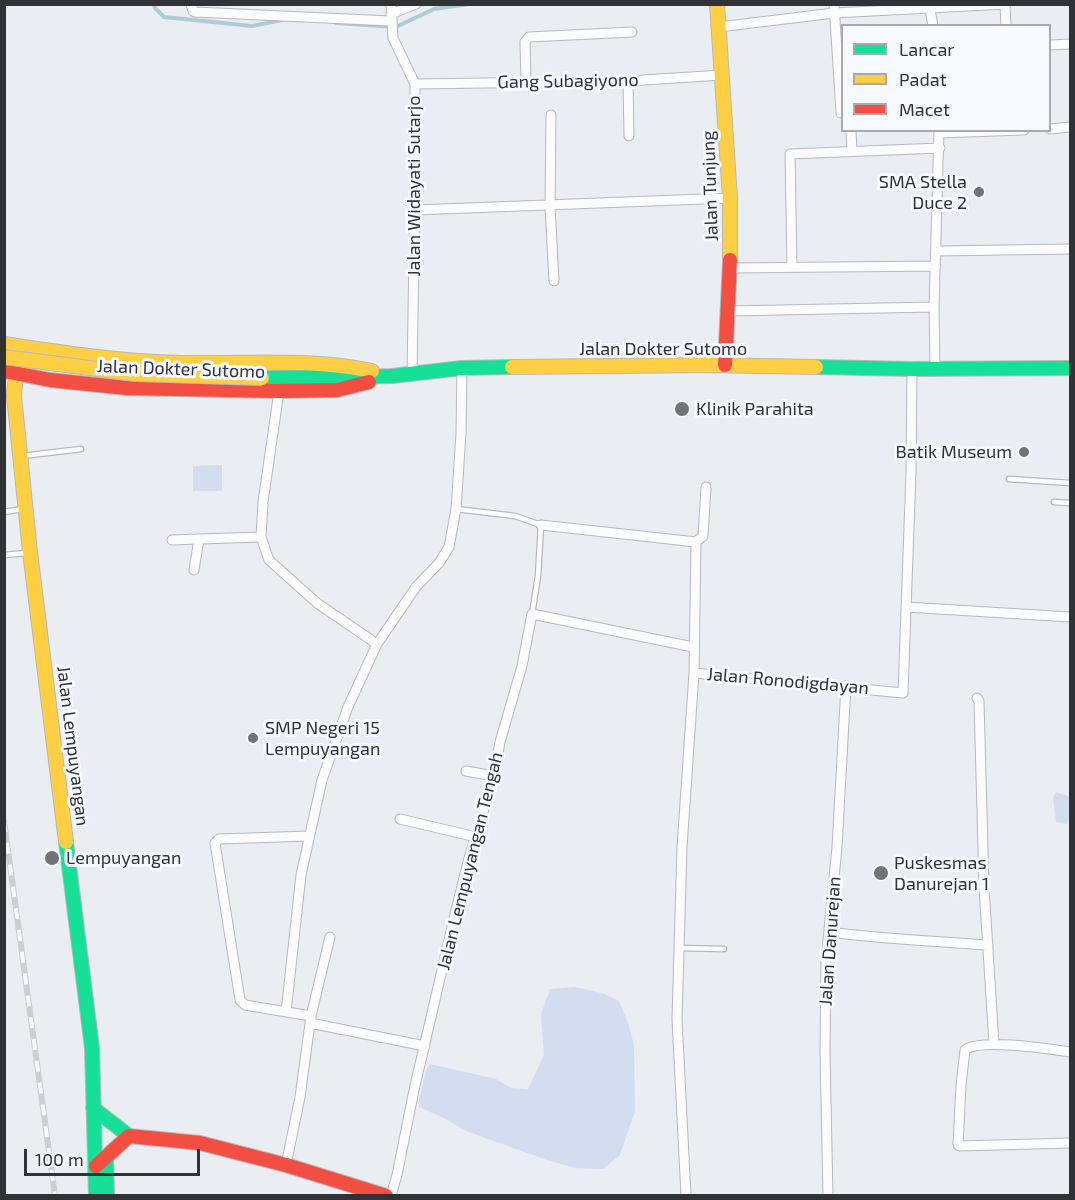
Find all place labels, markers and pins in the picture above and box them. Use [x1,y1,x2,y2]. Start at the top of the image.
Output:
place label: SMA Stella Duce 2 [879,171,967,213]
marker: SMA Stella Duce 2 [972,185,986,199]
place label: Klinik Parahita [696,398,814,420]
marker: Klinik Parahita [673,400,691,418]
place label: Batik Museum [896,441,1012,463]
marker: Batik Museum [1017,445,1031,459]
place label: SMP Negeri 15 Lempuyangan [265,717,380,760]
marker: SMP Negeri 15 Lempuyangan [246,731,260,745]
place label: Lempuyangan [66,847,181,869]
marker: Lempuyangan [43,849,61,867]
place label: Puskesmas Danurejan 1 [894,852,989,894]
marker: Puskesmas Danurejan 1 [872,864,890,882]

